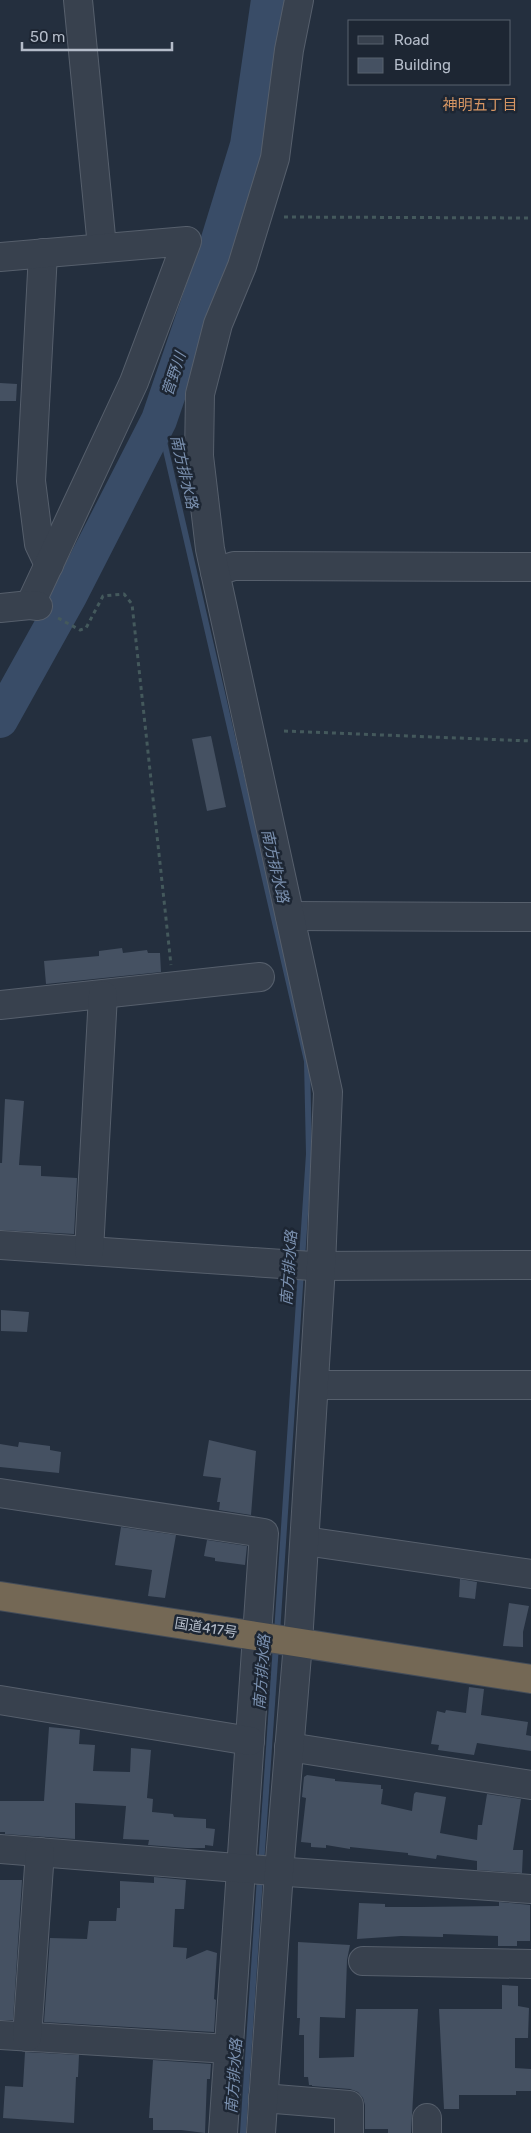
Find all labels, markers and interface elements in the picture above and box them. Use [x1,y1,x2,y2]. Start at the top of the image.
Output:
scale bar [22,20,172,52]
legend [348,20,511,85]
text: 50 m [30,28,65,46]
text: Road [394,31,430,49]
text: Building [394,56,451,74]
district label: 神明五丁目 [442,96,518,114]
water label: 菅野川 [158,348,190,398]
water label: 南方排水路 [167,433,202,513]
water label: 南方排水路 [258,827,293,907]
water label: 南方排水路 [277,1228,301,1306]
street label: 国道417号 [173,1615,239,1641]
water label: 南方排水路 [250,1632,274,1710]
water label: 南方排水路 [222,2036,246,2114]

